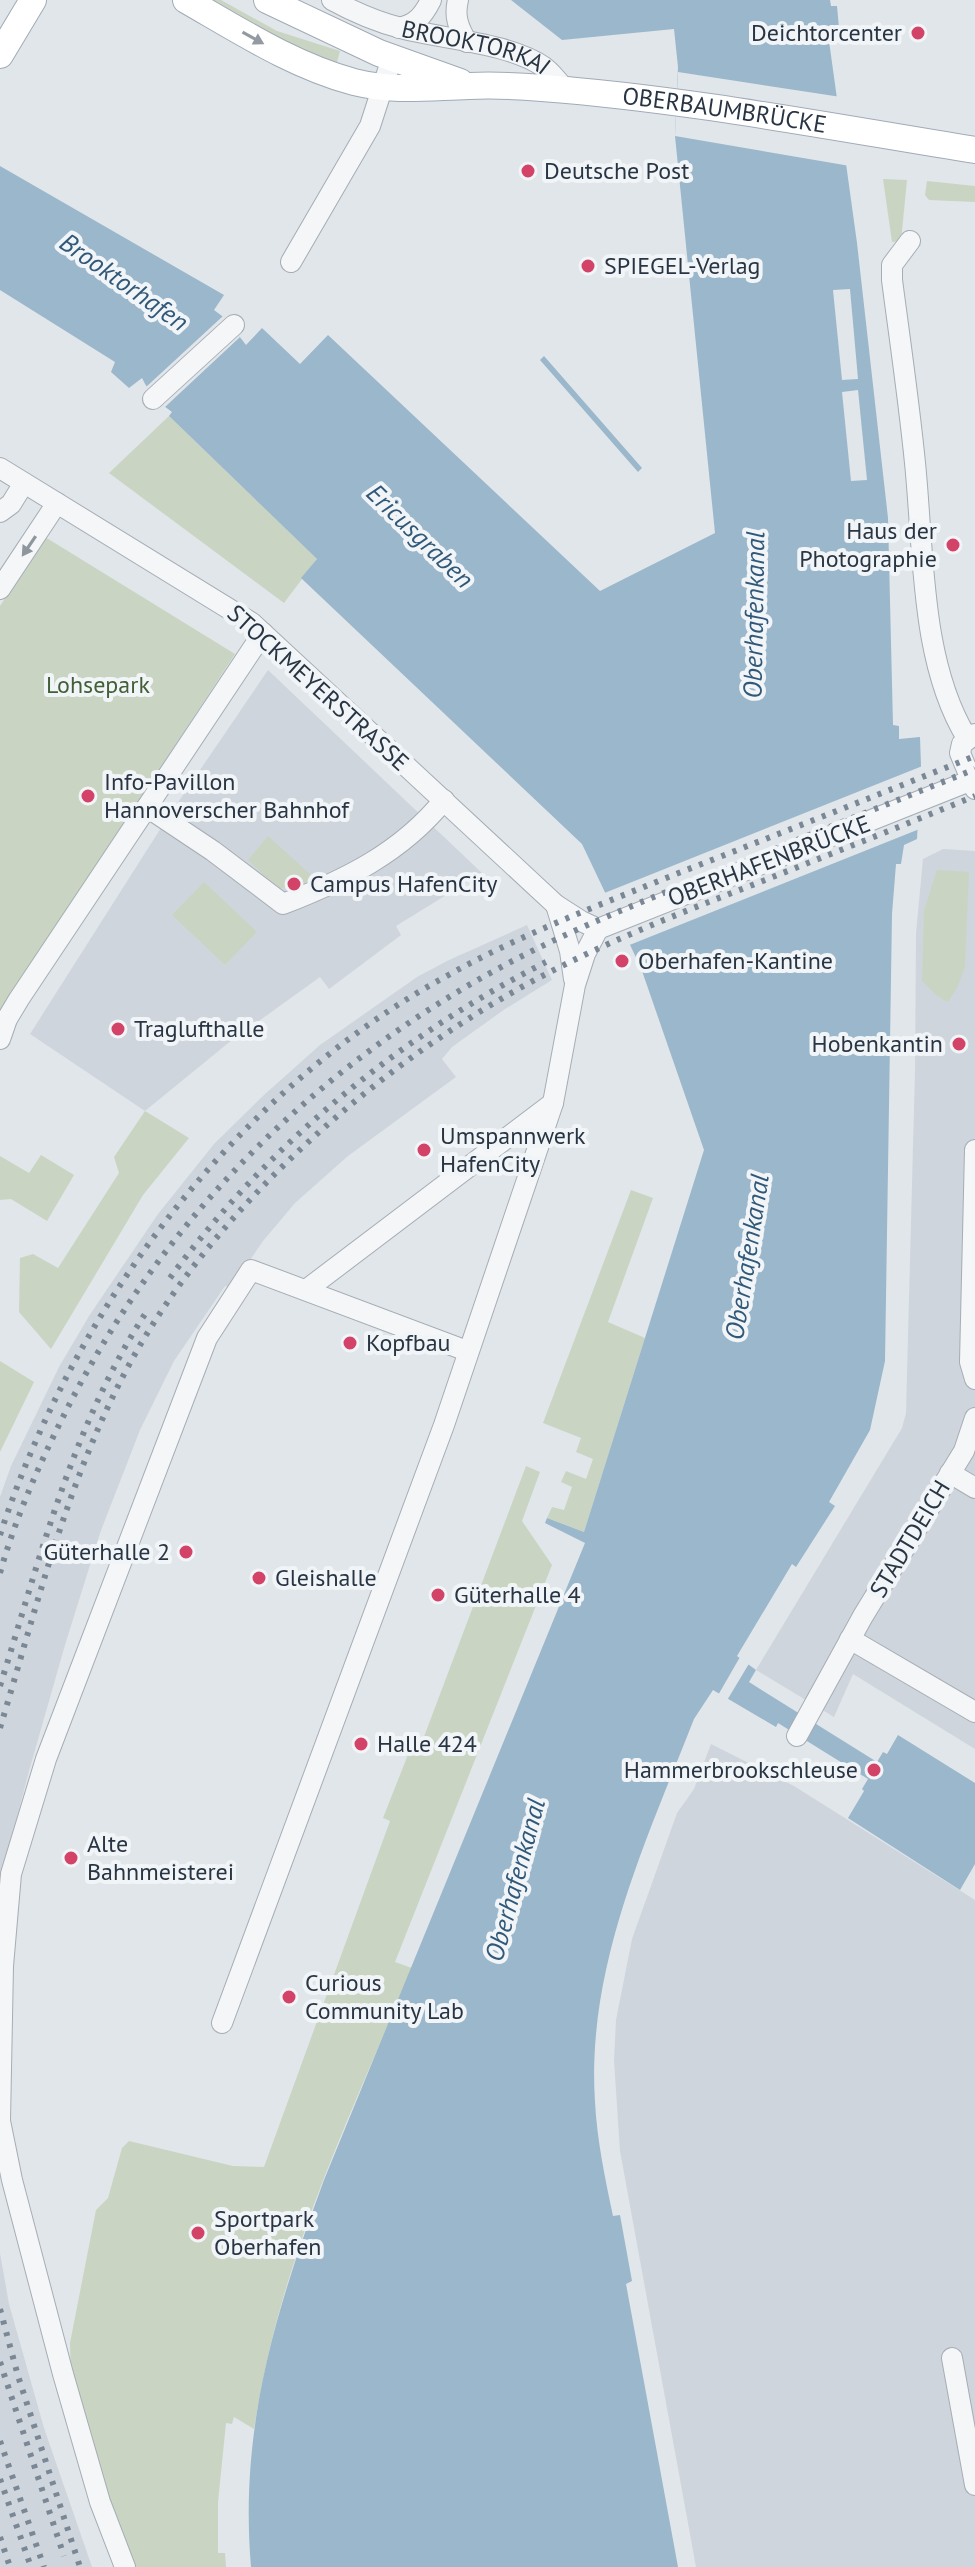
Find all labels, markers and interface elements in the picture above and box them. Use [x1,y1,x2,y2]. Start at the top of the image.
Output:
street label: BROOKTORKAI [399,13,557,81]
place label: Deichtorcenter [751,17,902,48]
marker: Deichtorcenter [909,24,927,42]
one-way arrow [242,32,265,45]
street label: OBERBAUMBRÜCKE [621,80,829,140]
place label: Deutsche Post [544,155,689,186]
marker: Deutsche Post [519,162,537,180]
water label: Brooktorhafen [54,225,195,338]
place label: SPIEGEL-Verlag [604,250,760,281]
marker: SPIEGEL-Verlag [579,257,597,275]
water label: Ericusgraben [360,476,481,595]
place label: Haus der Photographie [799,515,937,574]
water label: Oberhafenkanal [736,531,771,699]
one-way arrow [22,535,36,557]
marker: Haus der Photographie [944,536,962,554]
street label: STOCKMEYERSTRASSE [221,598,416,777]
park label: Lohsepark [46,669,150,700]
place label: Info-Pavillon Hannoverscher Bahnhof [104,766,350,825]
marker: Info-Pavillon Hannoverscher Bahnhof [79,787,97,805]
street label: OBERHAFENBRÜCKE [663,808,874,913]
place label: Campus HafenCity [310,868,497,899]
marker: Campus HafenCity [285,875,303,893]
place label: Oberhafen-Kantine [638,945,833,976]
marker: Oberhafen-Kantine [613,952,631,970]
place label: Traglufthalle [134,1013,264,1044]
marker: Traglufthalle [109,1020,127,1038]
place label: Hobenkantin [812,1028,943,1059]
marker: Hobenkantin [950,1035,968,1053]
place label: Umspannwerk HafenCity [440,1120,586,1179]
marker: Umspannwerk HafenCity [415,1141,433,1159]
water label: Oberhafenkanal [717,1172,776,1342]
place label: Kopfbau [366,1327,451,1358]
marker: Kopfbau [341,1334,359,1352]
street label: STADTDEICH [862,1474,957,1603]
place label: Güterhalle 2 [43,1536,170,1567]
marker: Güterhalle 2 [177,1543,195,1561]
place label: Gleishalle [275,1562,377,1593]
marker: Gleishalle [250,1569,268,1587]
place label: Güterhalle 4 [454,1579,581,1610]
marker: Güterhalle 4 [429,1586,447,1604]
place label: Halle 424 [377,1728,477,1759]
marker: Halle 424 [352,1735,370,1753]
place label: Hammerbrookschleuse [624,1754,858,1785]
marker: Hammerbrookschleuse [865,1761,883,1779]
water label: Oberhafenkanal [477,1795,552,1965]
place label: Alte Bahnmeisterei [87,1828,234,1887]
marker: Alte Bahnmeisterei [62,1849,80,1867]
place label: Curious Community Lab [305,1967,464,2026]
marker: Curious Community Lab [280,1988,298,2006]
place label: Sportpark Oberhafen [214,2203,321,2262]
marker: Sportpark Oberhafen [189,2224,207,2242]

